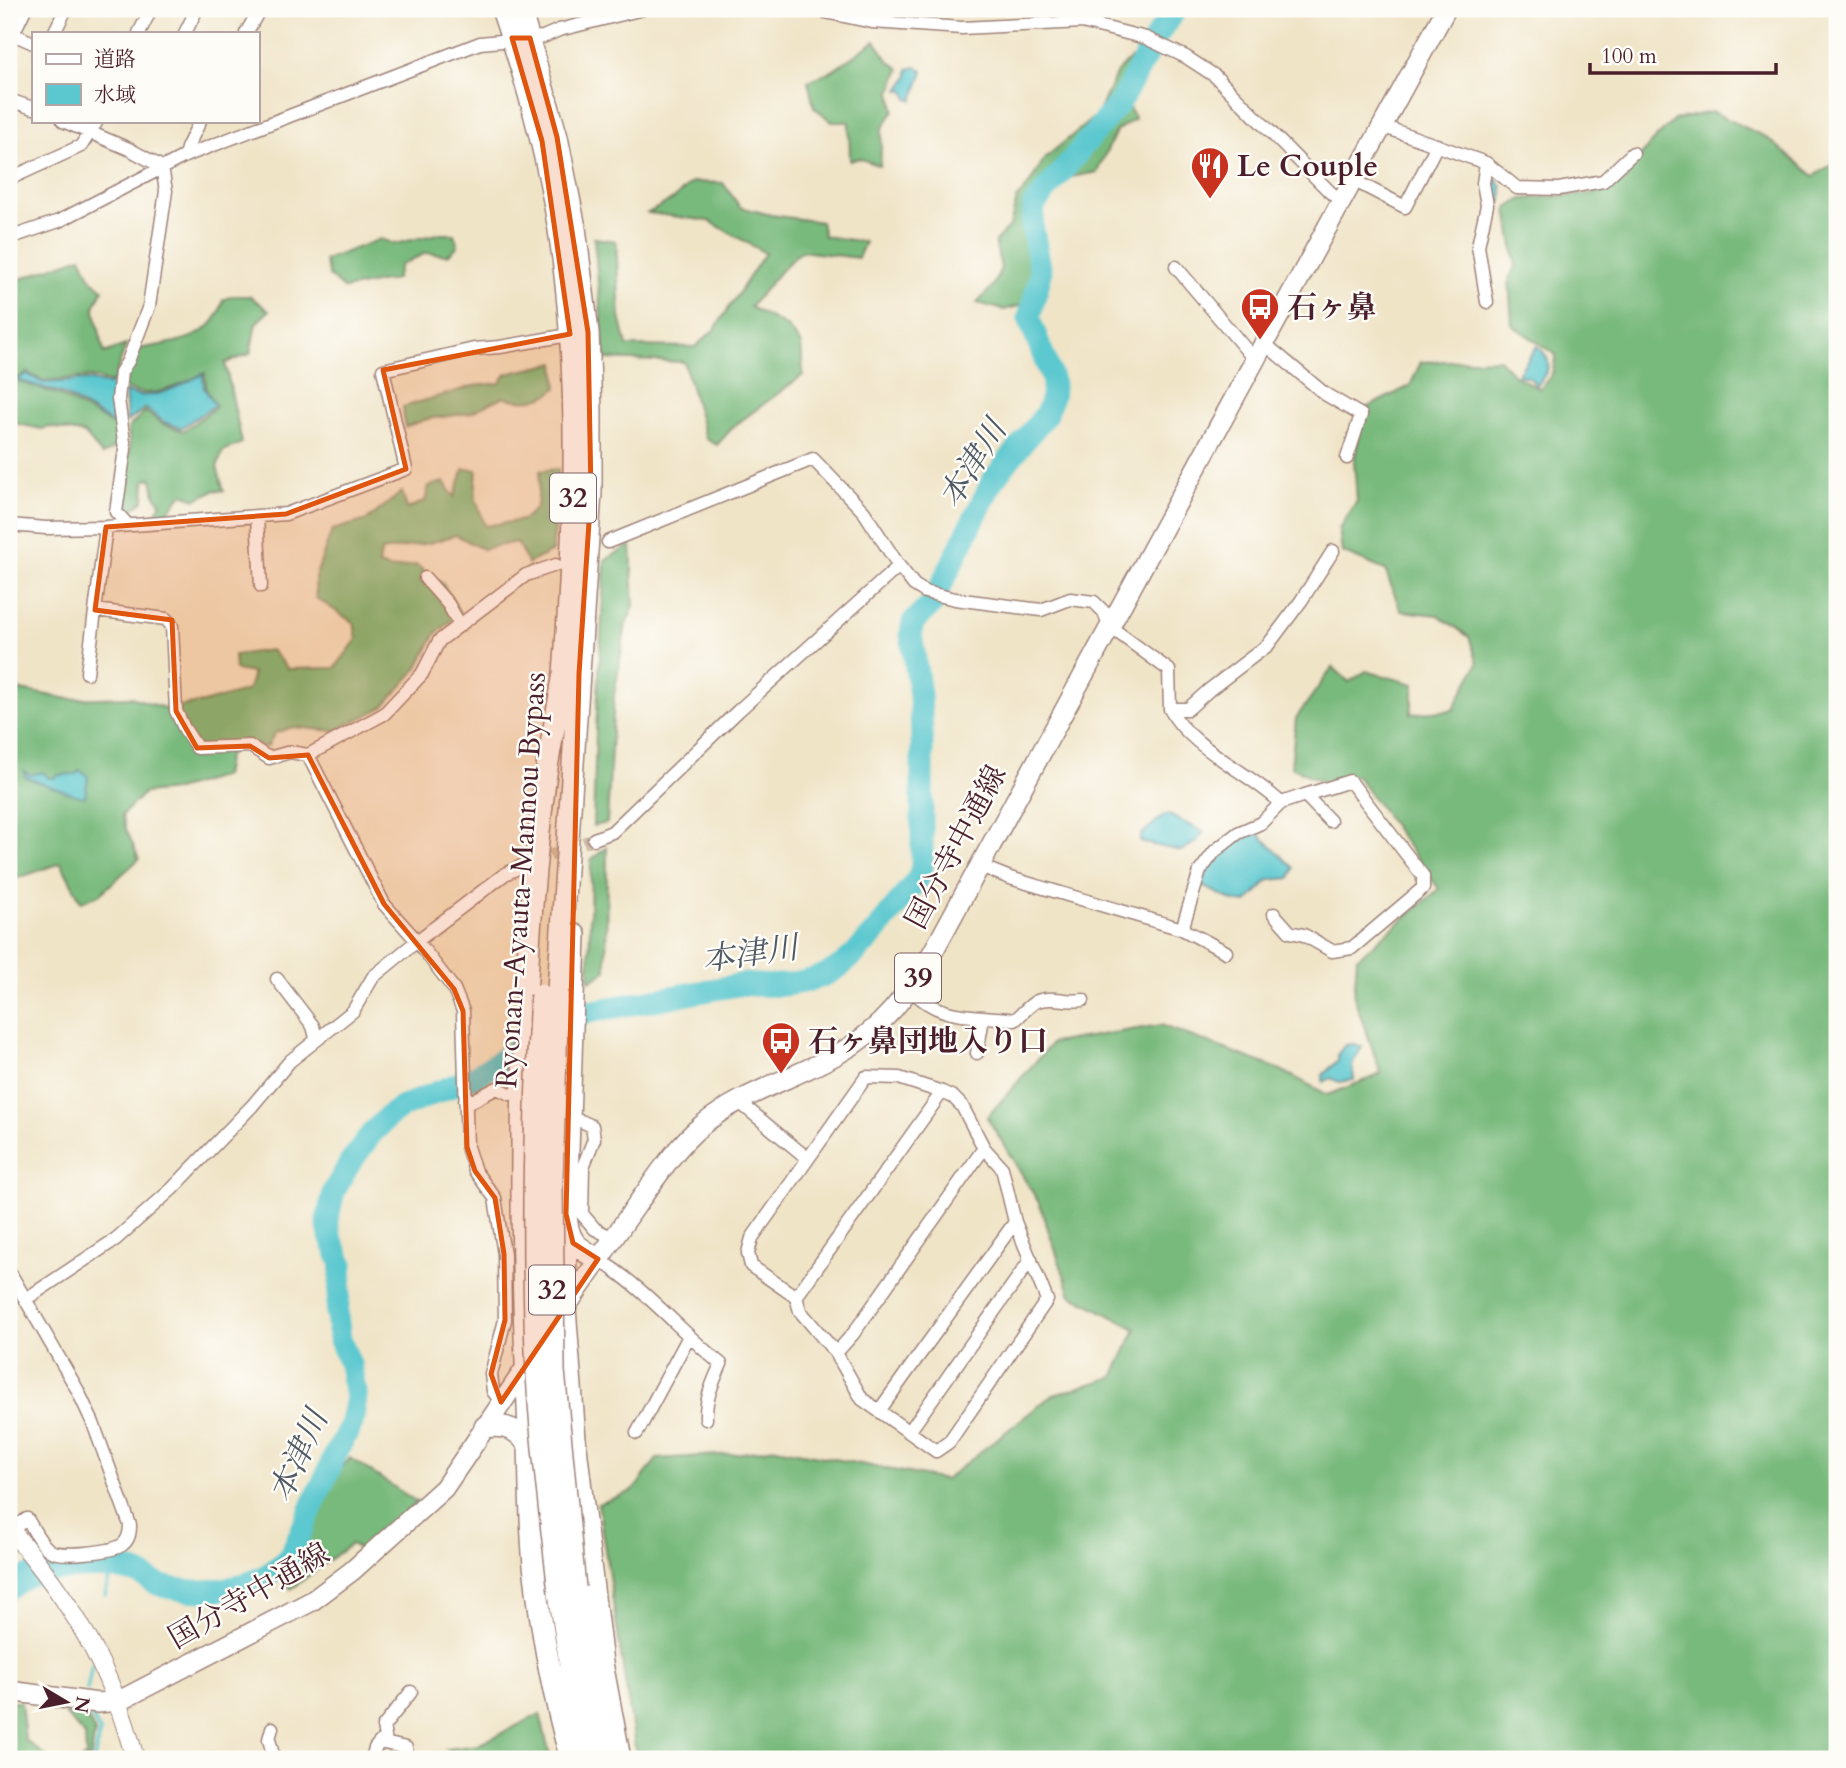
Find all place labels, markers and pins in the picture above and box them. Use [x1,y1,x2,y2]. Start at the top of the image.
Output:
restaurant icon: Le Couple [1189,145,1231,200]
place label: Le Couple [1237,146,1378,187]
bus stop icon: 石ヶ鼻 [1239,286,1281,341]
place label: 石ヶ鼻 [1287,287,1377,328]
bus stop icon: 石ヶ鼻団地入り口 [760,1020,802,1075]
place label: 石ヶ鼻団地入り口 [808,1021,1048,1062]

